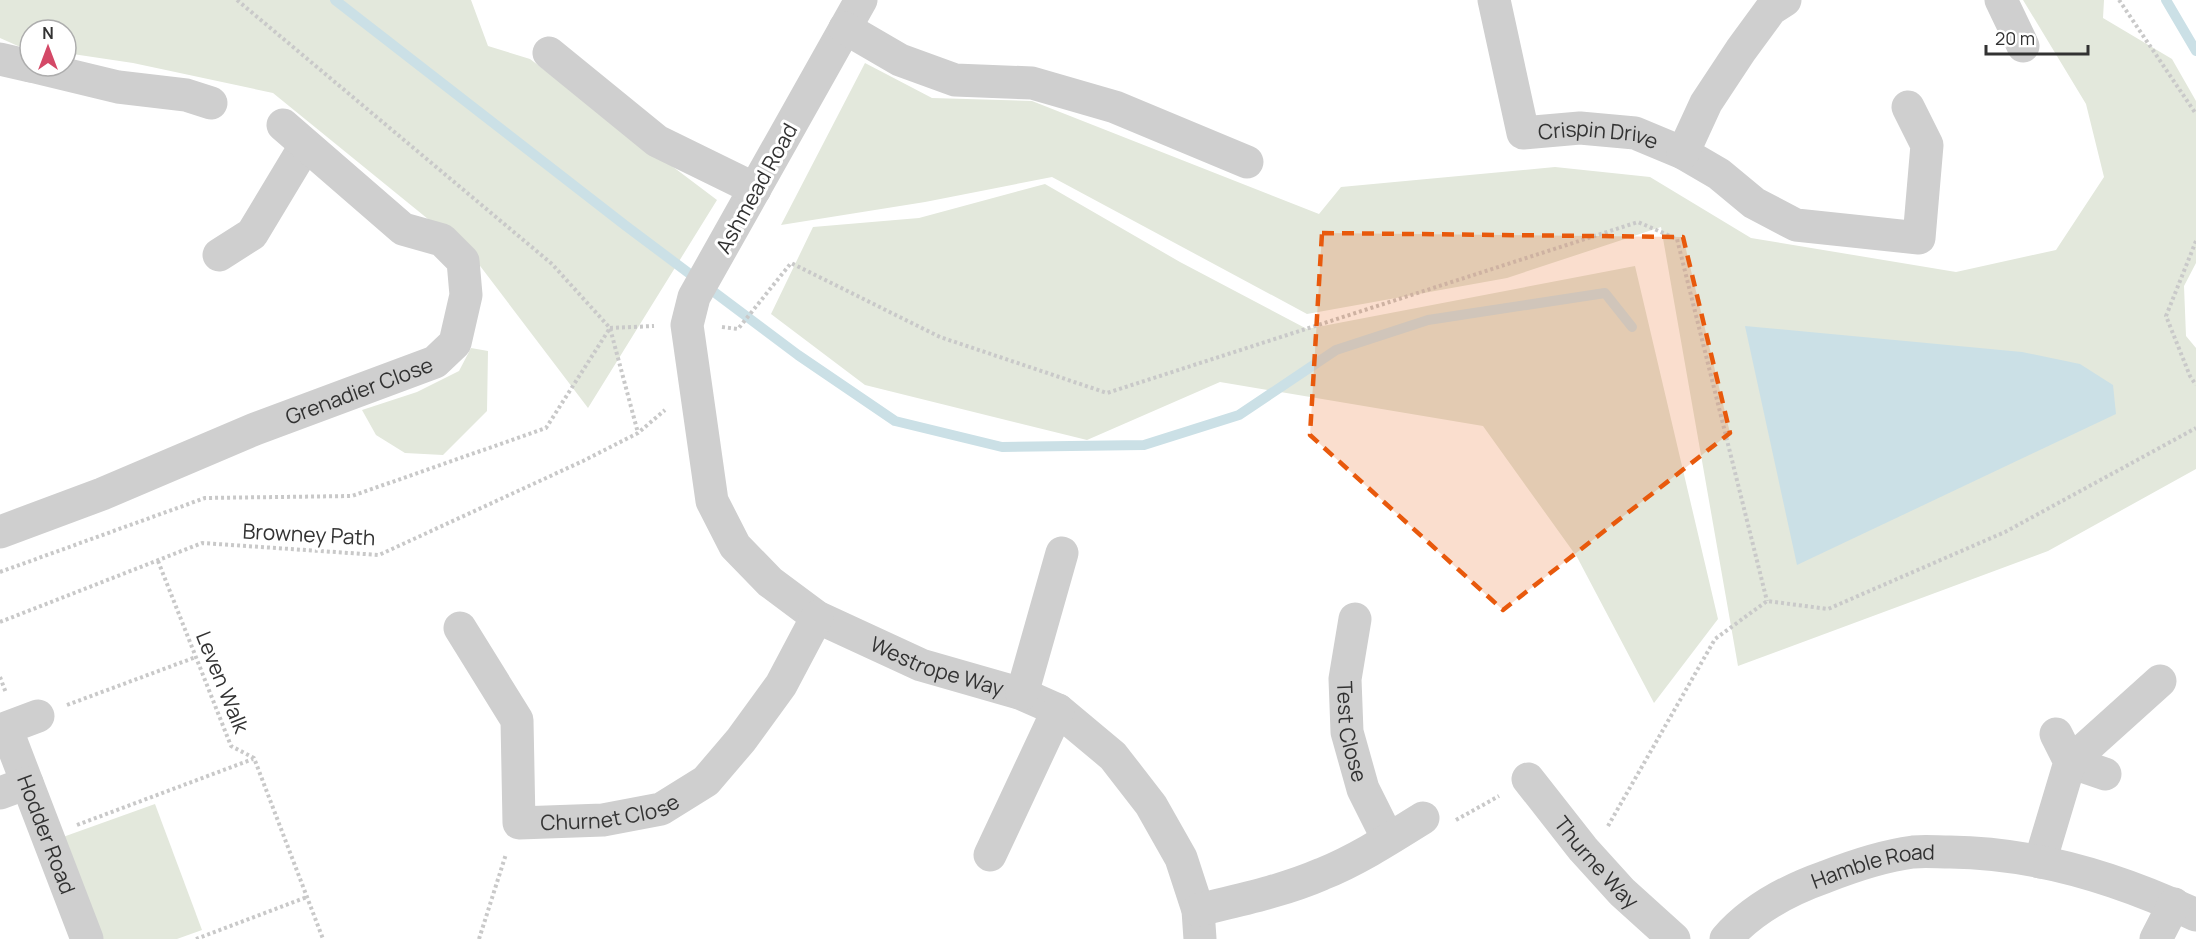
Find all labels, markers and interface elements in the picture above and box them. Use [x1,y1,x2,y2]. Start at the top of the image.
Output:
north arrow [18,18,78,78]
scale bar [1986,18,2088,56]
text: N [42,22,54,44]
text: 20 m [1995,26,2035,50]
street label: Crispin Drive [1537,114,1663,155]
street label: Ashmead Road [709,118,803,258]
street label: Grenadier Close [281,350,437,431]
street label: Browney Path [242,517,376,551]
street label: Leven Walk [190,627,256,737]
street label: Westrope Way [866,630,1007,702]
street label: Test Close [1331,680,1374,785]
street label: Hodder Road [11,771,82,898]
street label: Churnet Close [540,787,684,836]
street label: Thurne Way [1548,810,1645,915]
street label: Hamble Road [1807,837,1935,895]

